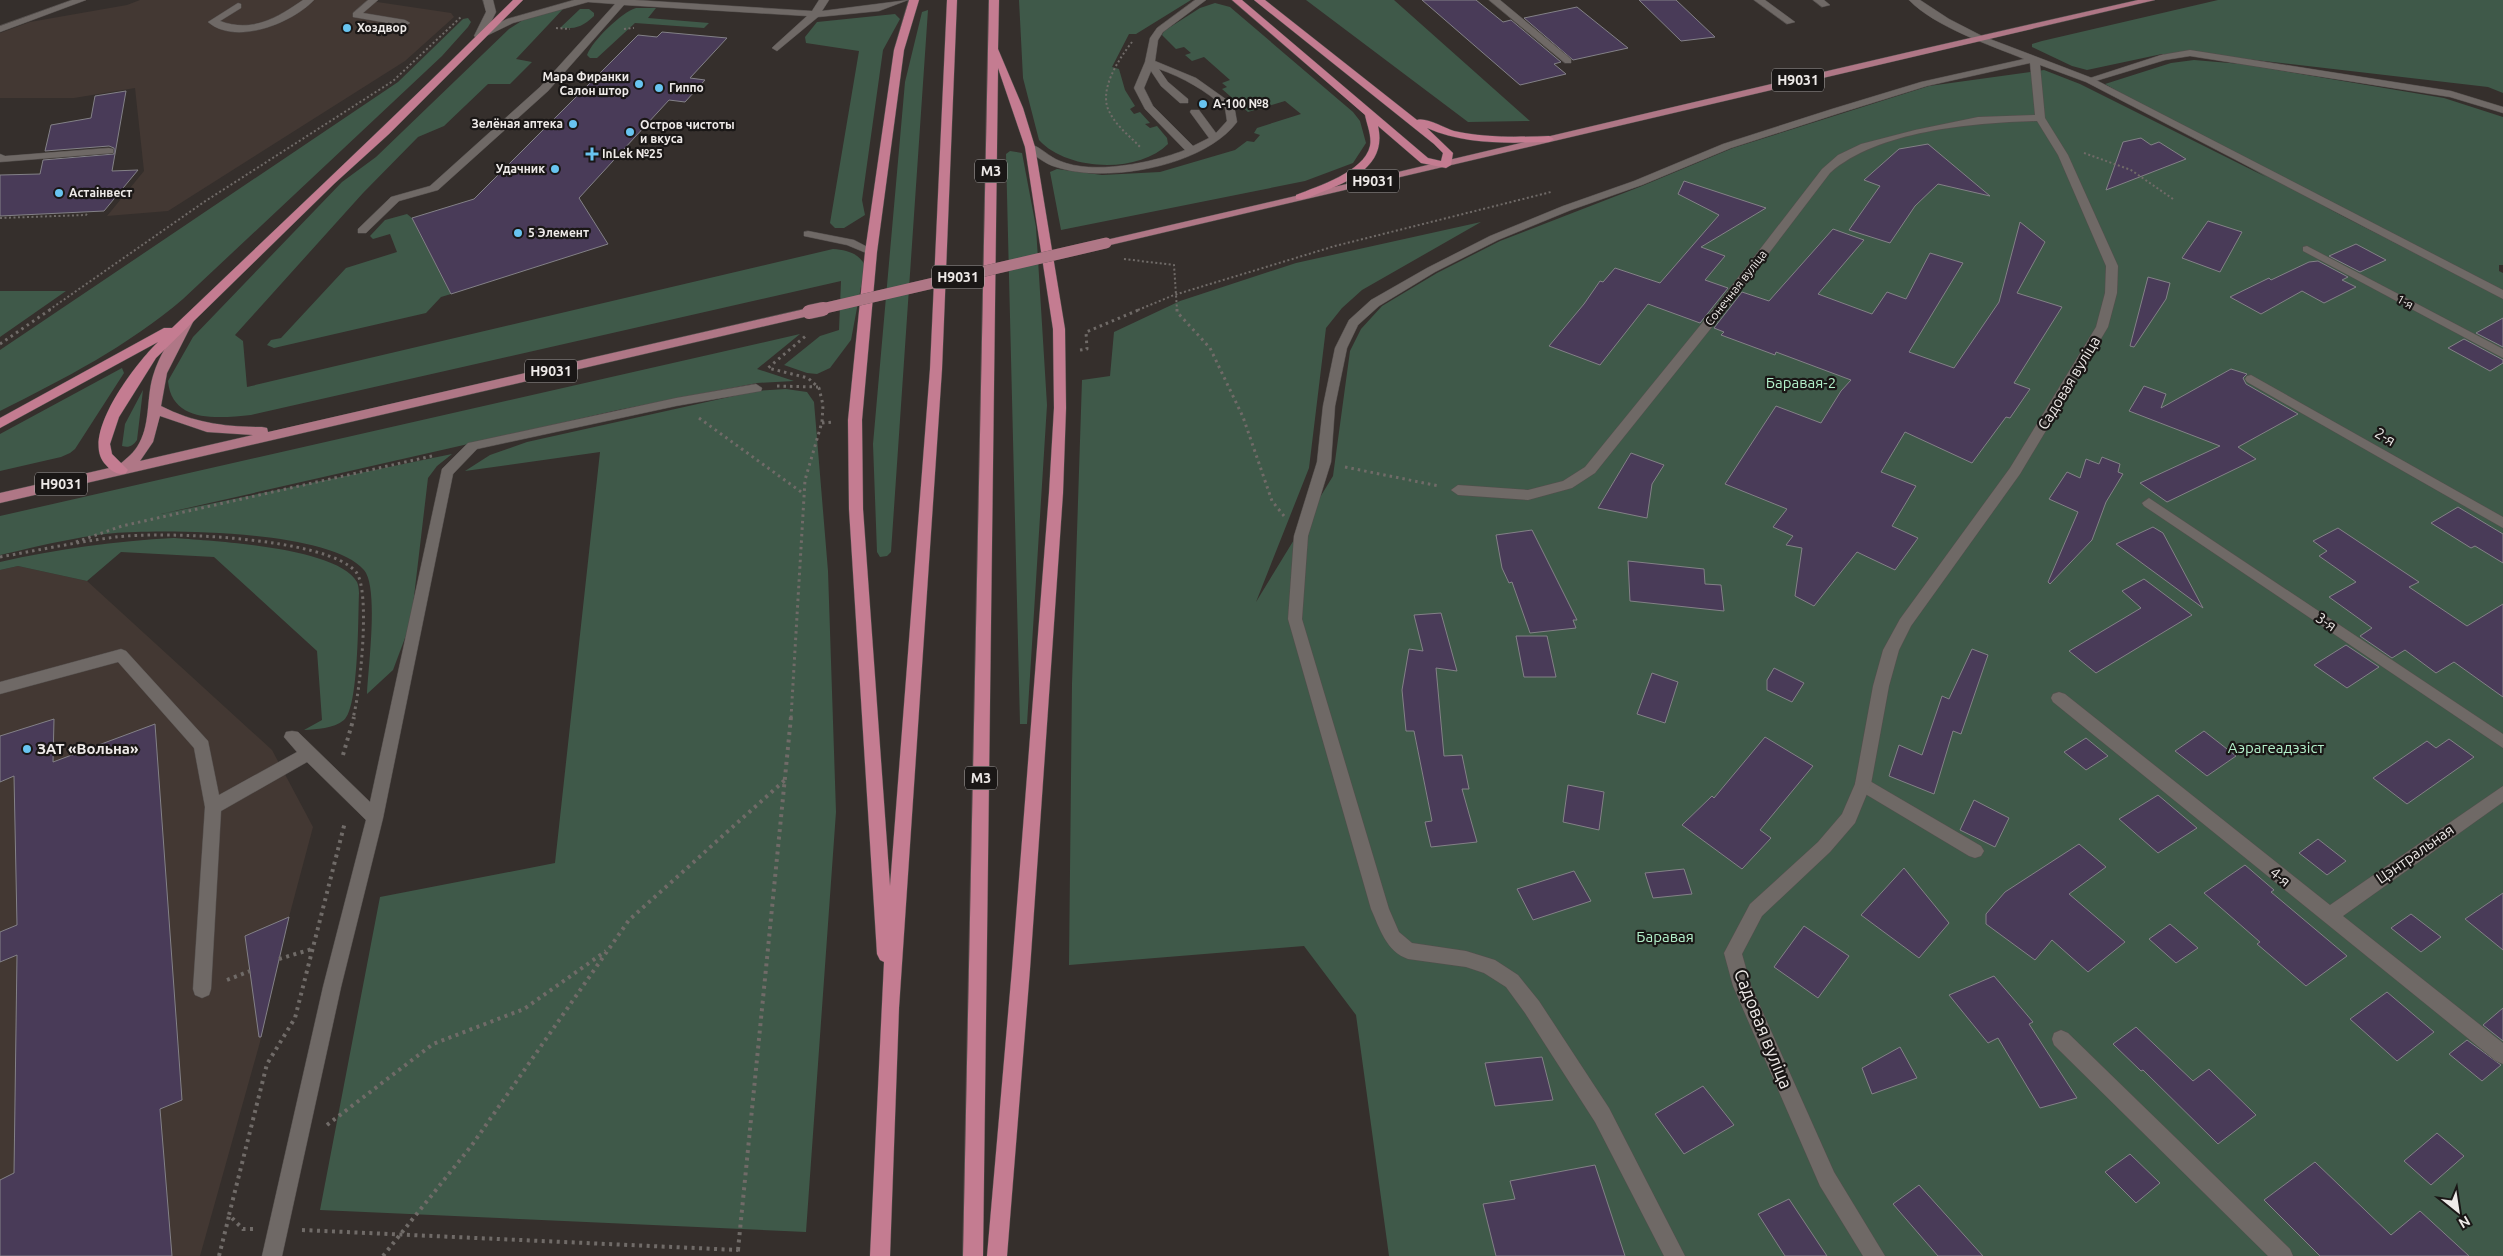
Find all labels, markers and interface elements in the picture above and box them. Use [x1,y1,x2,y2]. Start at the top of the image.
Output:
place label: Хоздвор [357,21,407,34]
marker: Хоздвор [341,22,353,34]
road number: Н9031 [1772,68,1824,92]
place label: Мара Фиранки Салон штор [543,70,629,97]
marker: Мара Фиранки Салон штор [633,78,645,90]
place label: Гиппо [669,81,704,94]
marker: Гиппо [653,82,665,94]
place label: А-100 №8 [1213,97,1269,110]
marker: А-100 №8 [1197,98,1209,110]
place label: Зелёная аптека [471,117,563,130]
marker: Зелёная аптека [567,118,579,130]
place label: Остров чистоты и вкуса [640,118,735,145]
marker: Остров чистоты и вкуса [624,126,636,138]
place label: InLek №25 [602,147,663,160]
marker: InLek №25 [586,148,598,160]
road number: М3 [975,160,1007,182]
place label: Удачник [496,162,545,175]
marker: Удачник [549,163,561,175]
road number: Н9031 [1347,170,1399,192]
place label: Астаінвест [69,186,132,199]
marker: Астаінвест [53,187,65,199]
place label: 5 Элемент [528,226,589,239]
marker: 5 Элемент [512,227,524,239]
street label: Сонечная вуліца [1702,247,1769,328]
road number: Н9031 [932,266,984,288]
street label: 1-я [2395,292,2416,311]
street label: Садовая вуліца [2034,333,2103,433]
road number: Н9031 [525,360,577,382]
park label: Баравая-2 [1766,374,1836,391]
street label: 2-я [2372,424,2399,449]
road number: Н9031 [35,472,87,496]
street label: 3-я [2313,609,2340,634]
park label: Аэрагеадэзіст [2228,739,2325,756]
place label: ЗАТ «Вольна» [37,740,139,757]
marker: ЗАТ «Вольна» [21,743,33,755]
road number: М3 [965,766,997,790]
street label: Цэнтральная [2373,821,2457,887]
street label: 4-я [2267,863,2294,890]
park label: Баравая [1636,928,1694,945]
street label: Садовая вуліца [1731,966,1797,1091]
north arrow [2433,1186,2483,1236]
text: N [2456,1213,2473,1232]

